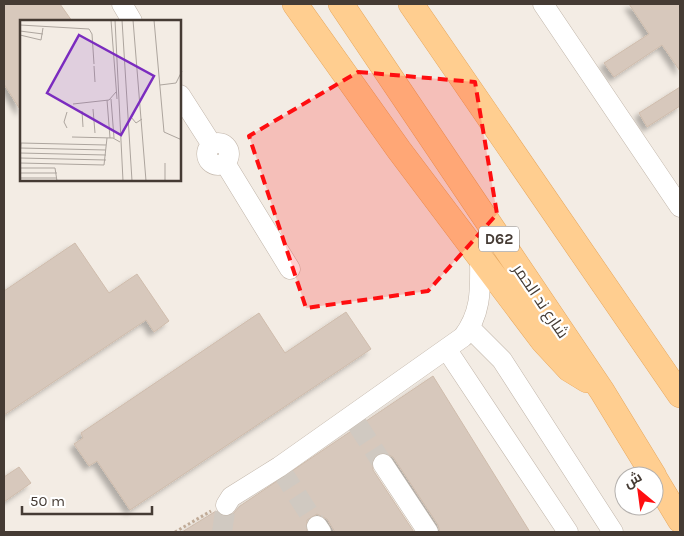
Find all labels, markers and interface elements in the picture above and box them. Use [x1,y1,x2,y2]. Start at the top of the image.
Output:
inset map [20,20,181,181]
road number: D62 [479,226,519,252]
street label: شارع ند الحمر [507,259,573,343]
north arrow [614,466,664,516]
text: ش [621,468,645,492]
scale bar [22,484,152,516]
text: 50 m [30,492,65,510]

